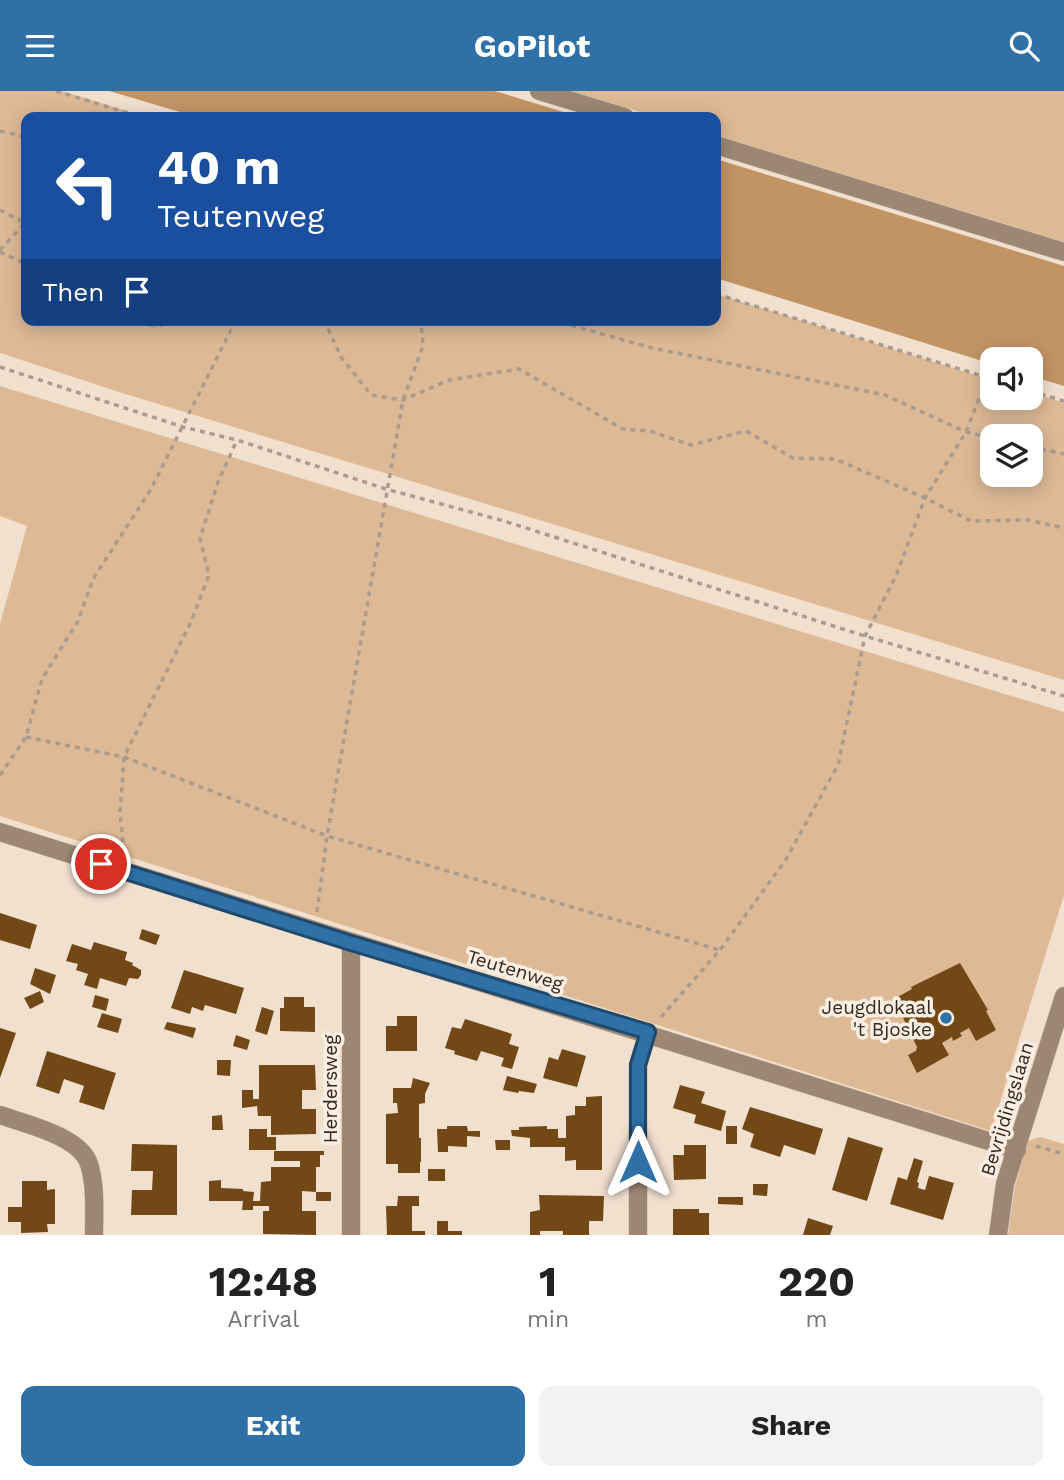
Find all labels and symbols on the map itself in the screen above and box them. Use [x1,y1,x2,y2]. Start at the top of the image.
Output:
pin [71,834,131,894]
street label: Teutenweg [464,944,567,996]
place label: Jeugdlokaal 't Bjoske [822,996,932,1041]
marker: Jeugdlokaal 't Bjoske [938,1010,954,1026]
street label: Herdersweg [319,1034,342,1143]
street label: Bevrijdingslaan [976,1039,1038,1179]
position arrow [601,1125,675,1199]

